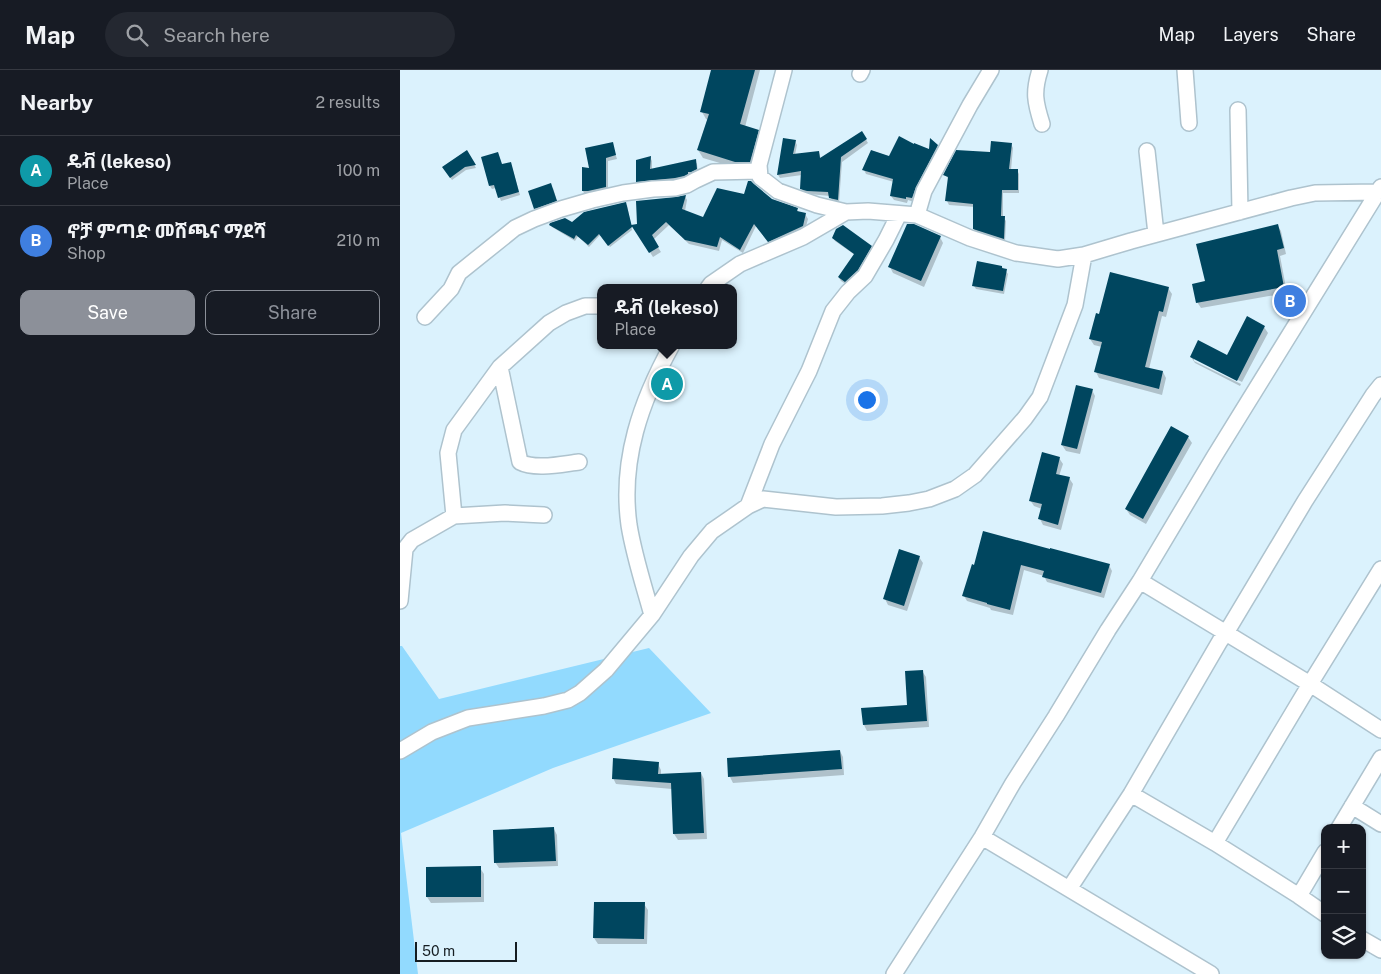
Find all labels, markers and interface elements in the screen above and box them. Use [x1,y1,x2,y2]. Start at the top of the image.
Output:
search box [105,12,455,57]
text: Map [25,21,75,49]
icon: search [123,21,151,49]
text: Search here [163,24,270,46]
text: Map [1159,24,1195,45]
text: Layers [1223,24,1279,45]
text: Share [1307,24,1356,45]
text: Nearby [20,90,93,115]
text: 2 results [315,93,380,112]
text: ዴቭ (lekeso) [67,150,172,172]
text: A [30,161,42,180]
text: 100 m [336,161,380,180]
text: Place [67,174,109,193]
text: ኖቻ ምጣድ መሸጫና ማደሻ [67,220,266,242]
text: B [31,231,41,250]
text: 210 m [336,231,380,250]
text: Shop [67,244,106,263]
pin: B [1274,282,1306,320]
popup [597,284,737,349]
button: Save [20,290,195,335]
button: Share [205,290,380,335]
text: ዴቭ (lekeso) [615,296,719,318]
text: Place [615,320,656,339]
pin: A [651,365,683,403]
your location [854,387,880,413]
map controls [1321,824,1366,959]
button: + [1321,824,1366,869]
button: − [1321,869,1366,914]
button: layers [1321,914,1366,959]
scale bar [415,939,518,962]
text: 50 m [422,943,455,959]

